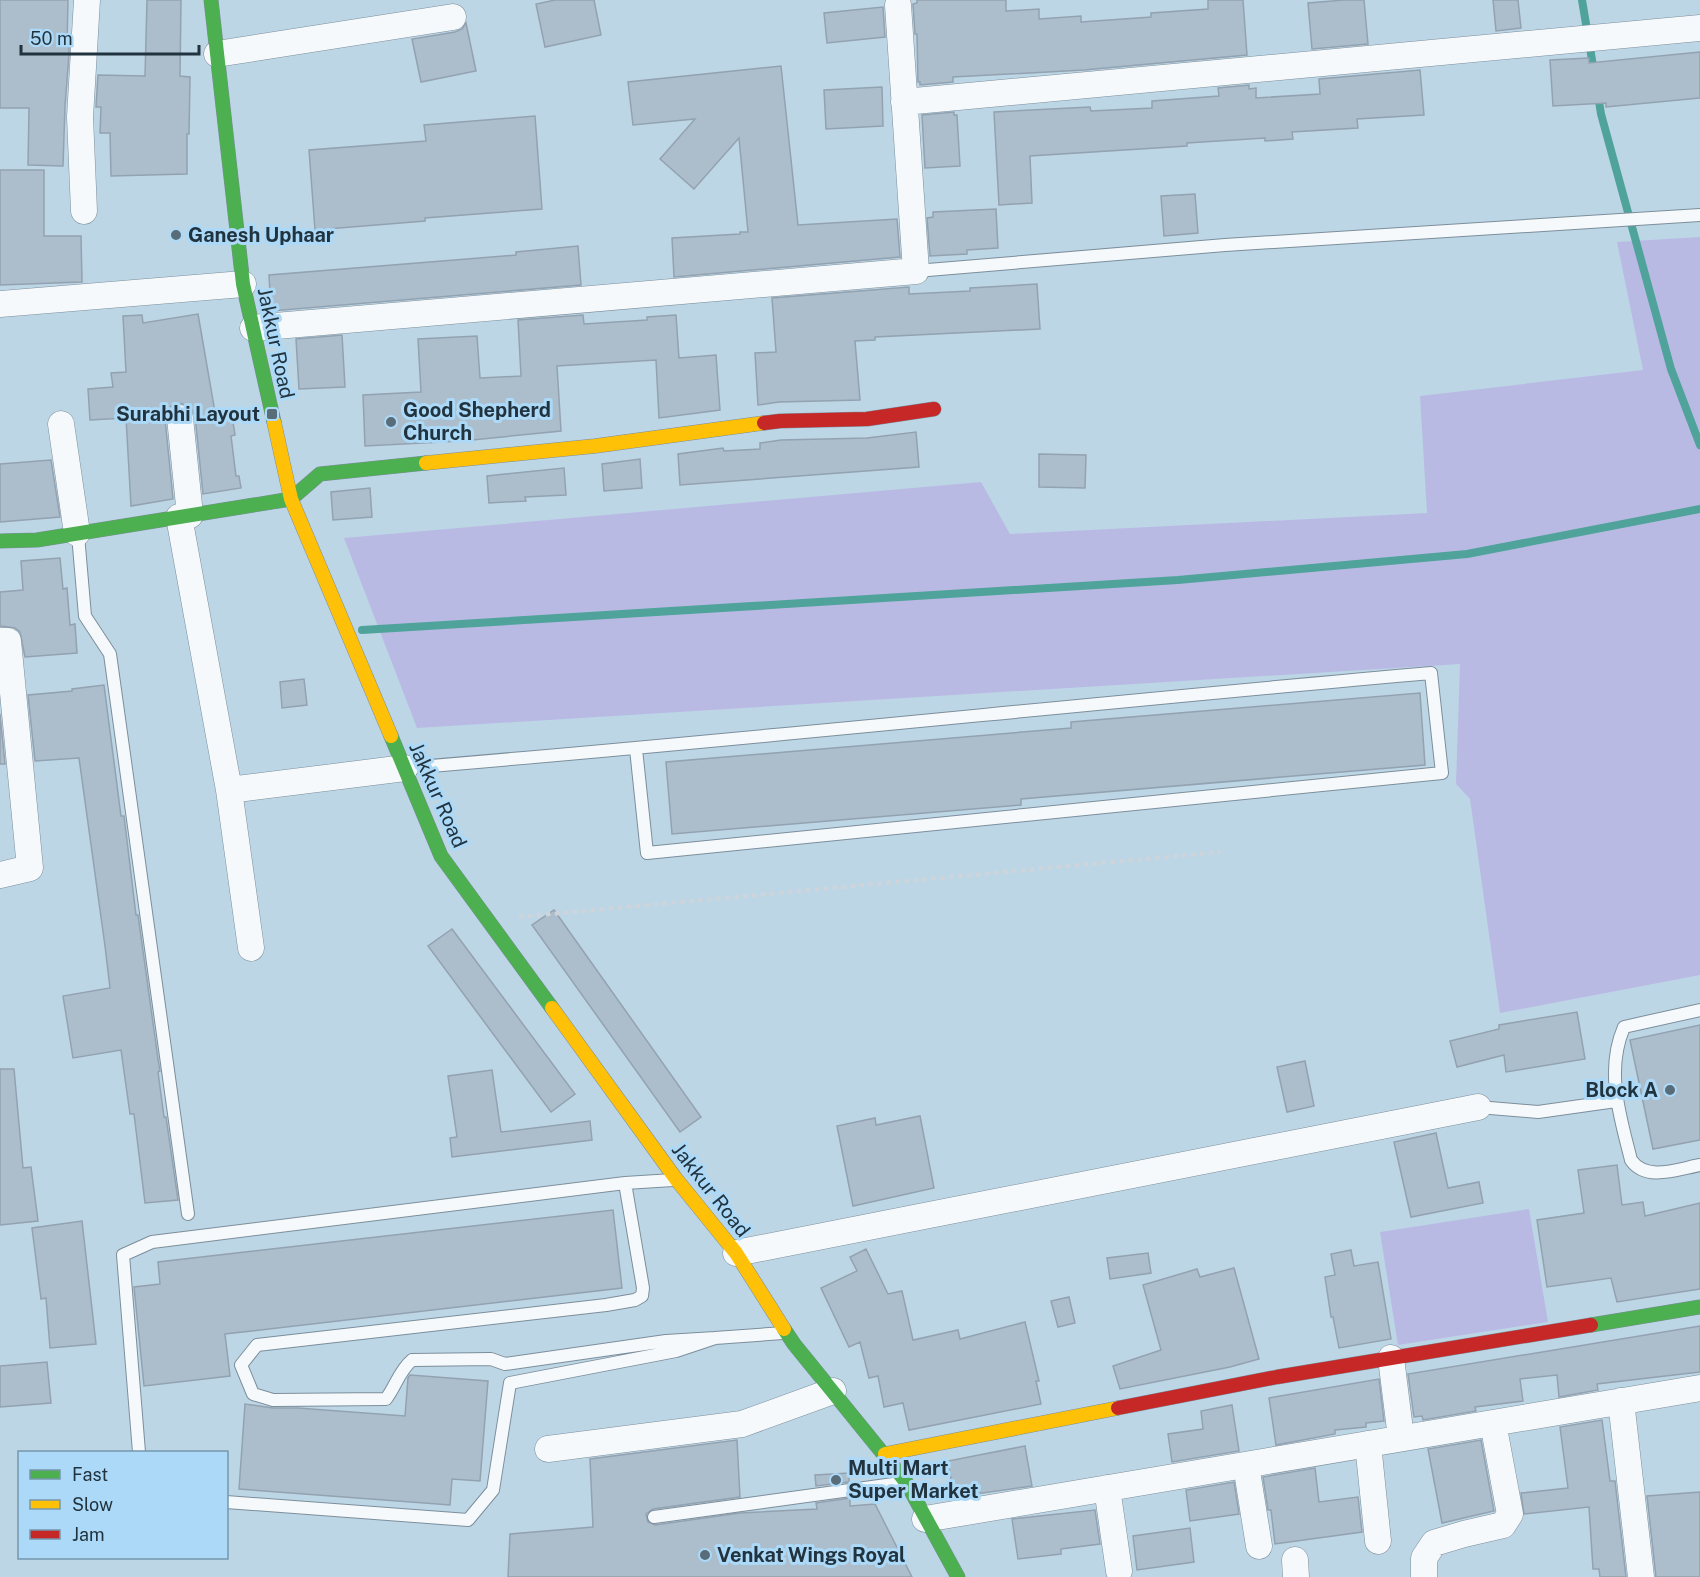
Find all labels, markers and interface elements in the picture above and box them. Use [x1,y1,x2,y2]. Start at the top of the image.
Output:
scale bar [21,18,200,56]
text: 50 m [30,28,73,49]
place label: Ganesh Uphaar [188,223,334,247]
marker: Ganesh Uphaar [169,228,183,242]
street label: Jakkur Road [253,285,299,401]
place label: Good Shepherd Church [403,398,551,445]
place label: Surabhi Layout [116,402,260,426]
marker: Surabhi Layout [265,407,279,421]
marker: Good Shepherd Church [384,415,398,429]
street label: Jakkur Road [404,739,472,851]
place label: Block A [1585,1078,1658,1102]
marker: Block A [1663,1083,1677,1097]
street label: Jakkur Road [667,1138,755,1242]
legend [18,1451,228,1559]
place label: Multi Mart Super Market [848,1456,979,1503]
text: Fast [72,1464,108,1485]
marker: Multi Mart Super Market [829,1473,843,1487]
text: Slow [72,1494,113,1515]
text: Jam [72,1524,105,1545]
place label: Venkat Wings Royal [717,1543,906,1567]
marker: Venkat Wings Royal [698,1548,712,1562]

